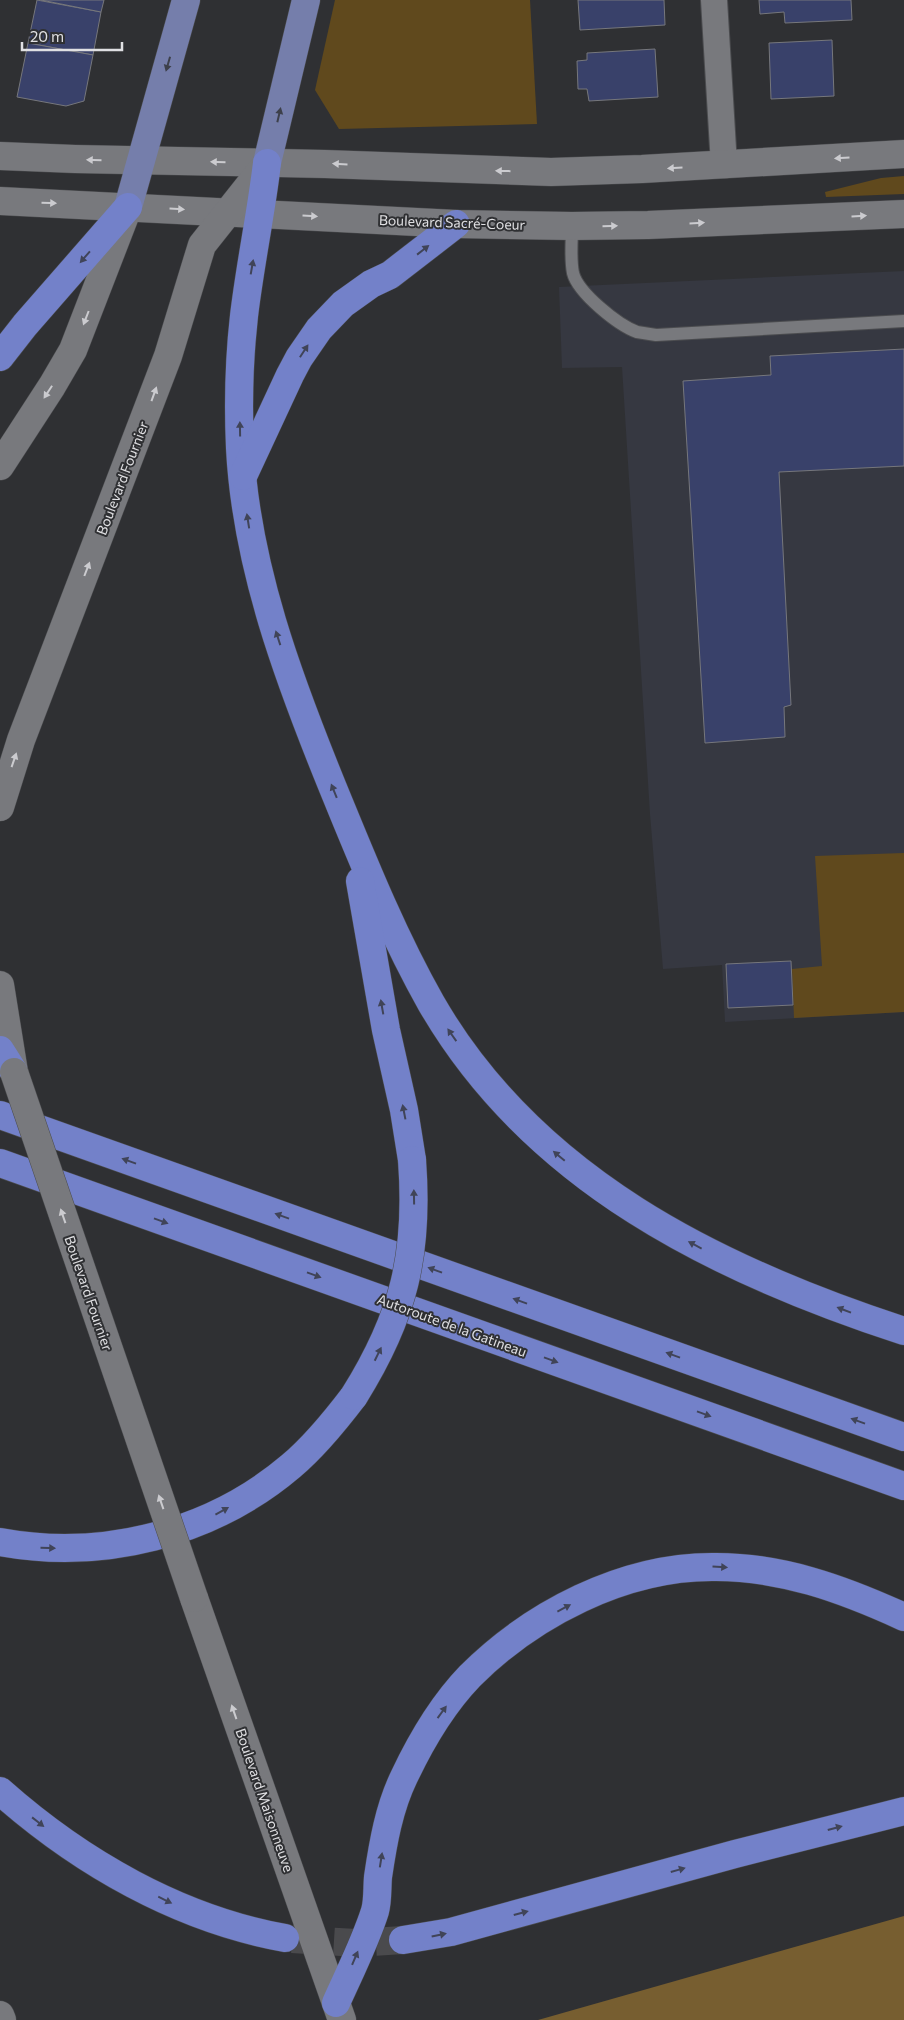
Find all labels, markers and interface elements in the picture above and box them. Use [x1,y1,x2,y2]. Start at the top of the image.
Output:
scale bar [22,20,122,52]
text: 20 m [30,27,64,45]
one-way arrow [164,56,172,71]
one-way arrow [275,108,283,123]
one-way arrow [834,154,850,162]
one-way arrow [85,156,101,164]
one-way arrow [210,158,226,166]
one-way arrow [332,160,348,168]
one-way arrow [667,164,683,172]
one-way arrow [494,166,510,174]
one-way arrow [41,199,57,207]
one-way arrow [169,205,185,213]
street label: Boulevard Sacré-Coeur [379,211,526,233]
one-way arrow [851,212,867,220]
one-way arrow [302,213,318,221]
one-way arrow [689,218,705,226]
one-way arrow [602,222,618,230]
one-way arrow [416,244,429,255]
one-way arrow [79,250,91,262]
one-way arrow [248,259,256,275]
one-way arrow [82,310,89,325]
one-way arrow [299,344,308,358]
one-way arrow [44,386,53,399]
one-way arrow [150,386,158,401]
street label: Boulevard Fournier [92,418,152,537]
one-way arrow [235,421,243,437]
one-way arrow [244,512,252,528]
one-way arrow [84,562,92,576]
one-way arrow [274,631,282,646]
one-way arrow [11,753,18,768]
one-way arrow [330,784,338,798]
one-way arrow [377,998,385,1014]
one-way arrow [447,1028,457,1042]
one-way arrow [399,1103,407,1119]
one-way arrow [553,1150,566,1161]
one-way arrow [121,1157,136,1164]
one-way arrow [410,1189,418,1205]
one-way arrow [59,1208,67,1223]
one-way arrow [274,1211,289,1219]
one-way arrow [154,1218,169,1225]
street label: Boulevard Fournier [61,1233,117,1353]
one-way arrow [687,1241,702,1249]
one-way arrow [427,1266,442,1274]
one-way arrow [307,1272,322,1279]
street label: Autoroute de la Gatineau [375,1290,529,1360]
one-way arrow [513,1297,528,1304]
one-way arrow [836,1305,851,1313]
one-way arrow [374,1346,382,1361]
one-way arrow [666,1351,681,1358]
one-way arrow [543,1357,558,1364]
one-way arrow [696,1411,711,1418]
one-way arrow [850,1417,865,1425]
one-way arrow [157,1494,165,1509]
one-way arrow [215,1507,230,1515]
one-way arrow [41,1545,57,1553]
one-way arrow [712,1564,728,1572]
one-way arrow [557,1603,571,1612]
one-way arrow [230,1705,237,1720]
one-way arrow [436,1706,447,1719]
street label: Boulevard Maisonneuve [232,1726,298,1874]
one-way arrow [31,1817,44,1827]
one-way arrow [827,1824,842,1832]
one-way arrow [377,1852,385,1868]
one-way arrow [670,1866,685,1874]
one-way arrow [158,1896,172,1904]
one-way arrow [514,1909,529,1917]
one-way arrow [431,1931,446,1939]
one-way arrow [352,1951,360,1965]

